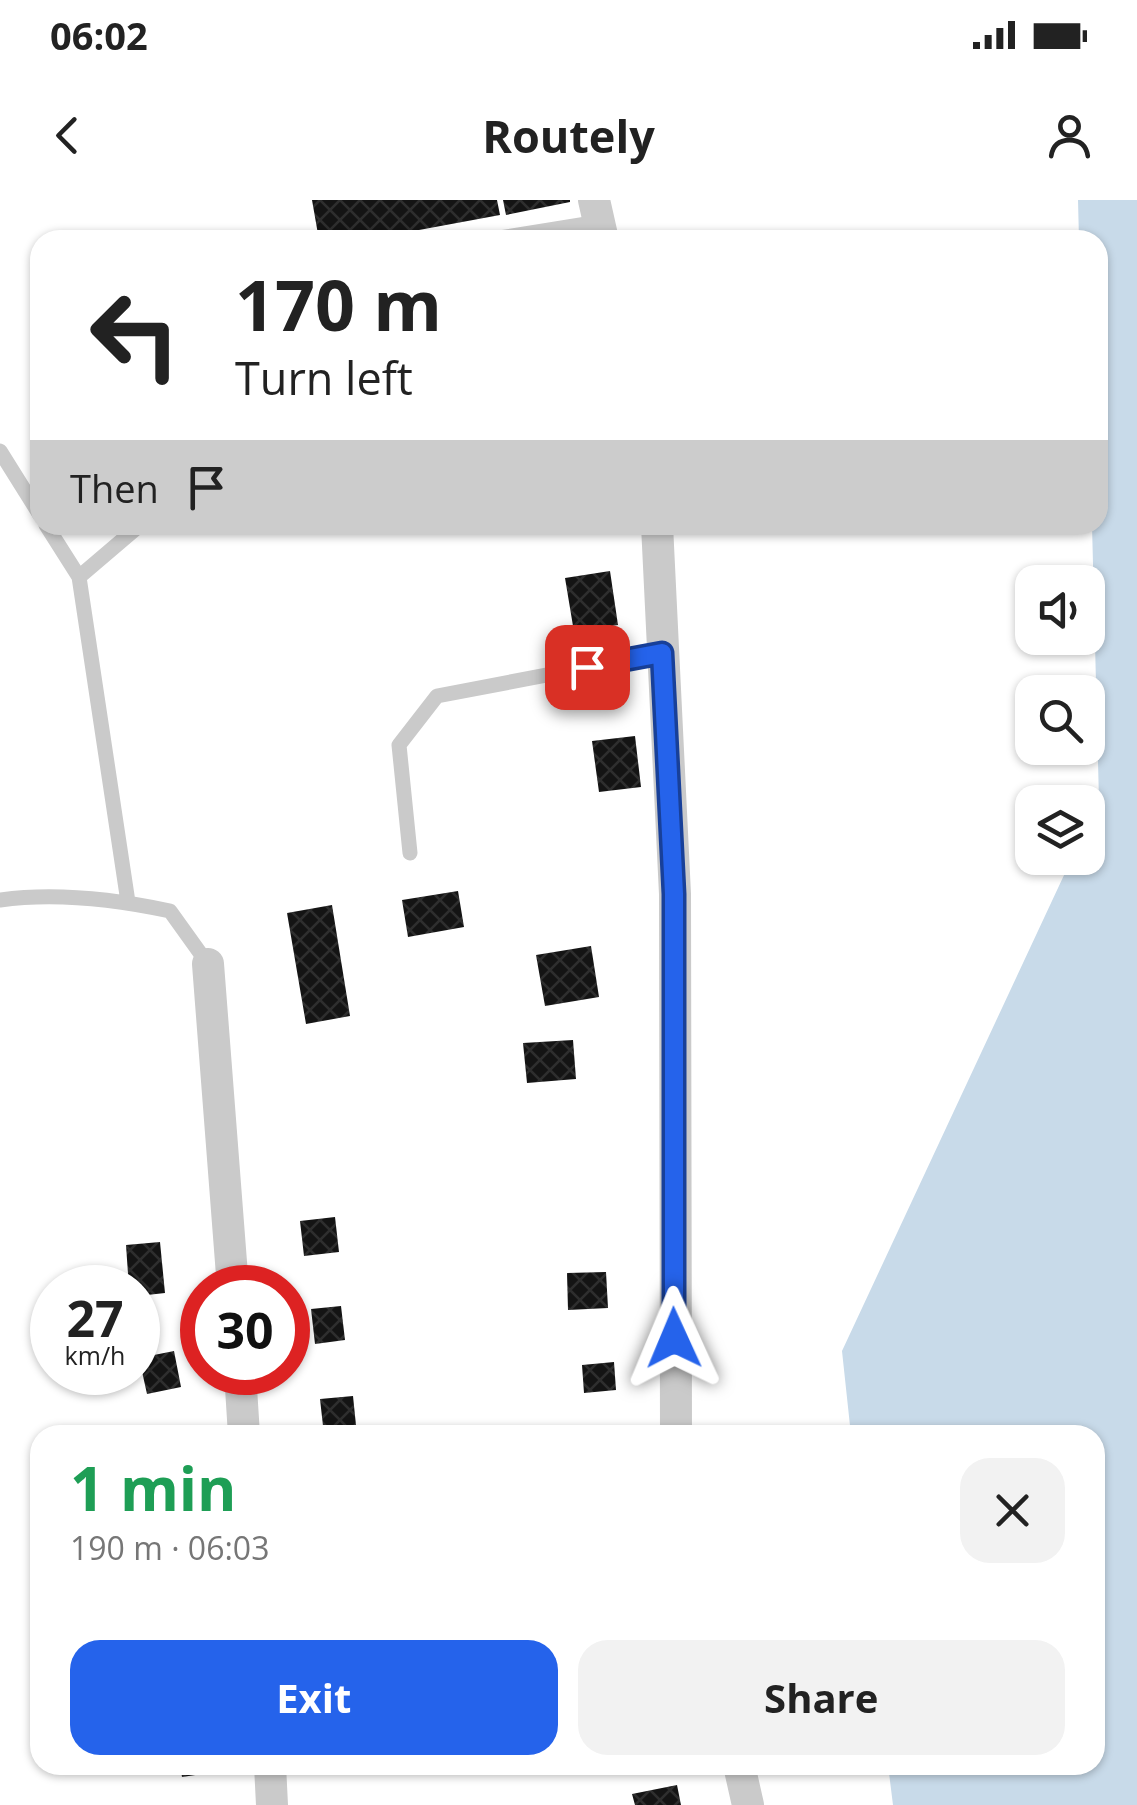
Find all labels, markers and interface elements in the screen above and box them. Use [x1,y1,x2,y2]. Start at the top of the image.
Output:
text: 06:02 [50,9,148,61]
text: Routely [482,105,655,166]
icon: back [40,108,95,163]
icon: person [1042,108,1097,163]
text: 170 m [235,256,442,352]
icon: left [70,270,200,400]
text: Turn left [235,347,413,408]
icon: arrive [179,460,234,515]
text: Then [70,462,159,514]
map controls [1015,565,1105,875]
button: sound [1015,565,1105,655]
pin [545,625,630,710]
icon: arrive [560,640,615,695]
button: search [1015,675,1105,765]
button: layers [1015,785,1105,875]
speed limit sign: 30 [180,1265,310,1395]
text: 27 [66,1284,124,1352]
position arrow [622,1286,726,1390]
text: km/h [65,1338,125,1372]
text: 1 min [70,1447,237,1529]
button: close [960,1458,1065,1563]
text: 190 m · 06:03 [70,1526,269,1569]
button: Exit [70,1640,558,1755]
button: Share [578,1640,1065,1755]

